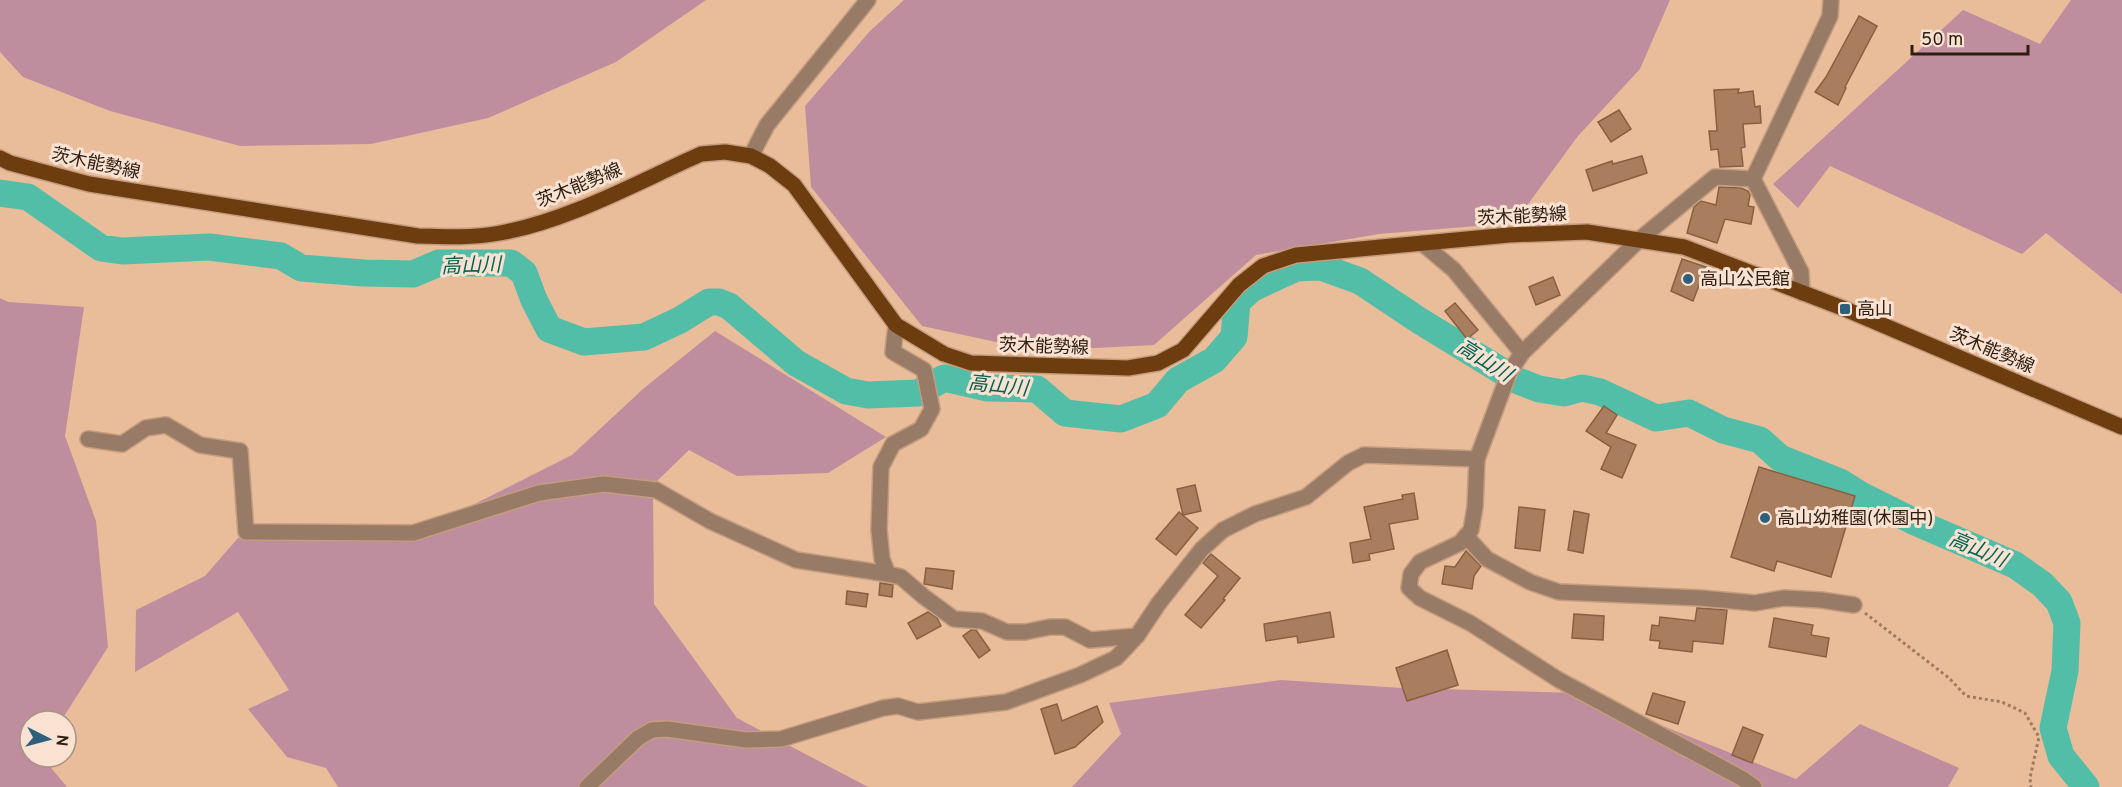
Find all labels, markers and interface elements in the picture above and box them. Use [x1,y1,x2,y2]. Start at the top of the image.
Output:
scale bar [1912,18,2028,56]
text: 50 m [1921,29,1963,52]
street label: 茨木能勢線 [49,144,142,185]
street label: 茨木能勢線 [534,159,626,214]
street label: 茨木能勢線 [1477,204,1568,231]
water label: 高山川 [441,253,504,281]
place label: 高山公民館 [1700,269,1790,292]
marker: 高山公民館 [1681,272,1695,286]
place label: 高山 [1857,299,1893,322]
marker: 高山 [1838,302,1852,316]
street label: 茨木能勢線 [1945,323,2037,380]
street label: 茨木能勢線 [999,334,1089,361]
water label: 高山川 [1452,335,1518,390]
water label: 高山川 [967,371,1031,403]
place label: 高山幼稚園(休園中) [1777,508,1933,531]
marker: 高山幼稚園(休園中) [1758,511,1772,525]
water label: 高山川 [1945,527,2012,575]
north arrow [18,709,78,769]
text: N [50,734,71,747]

